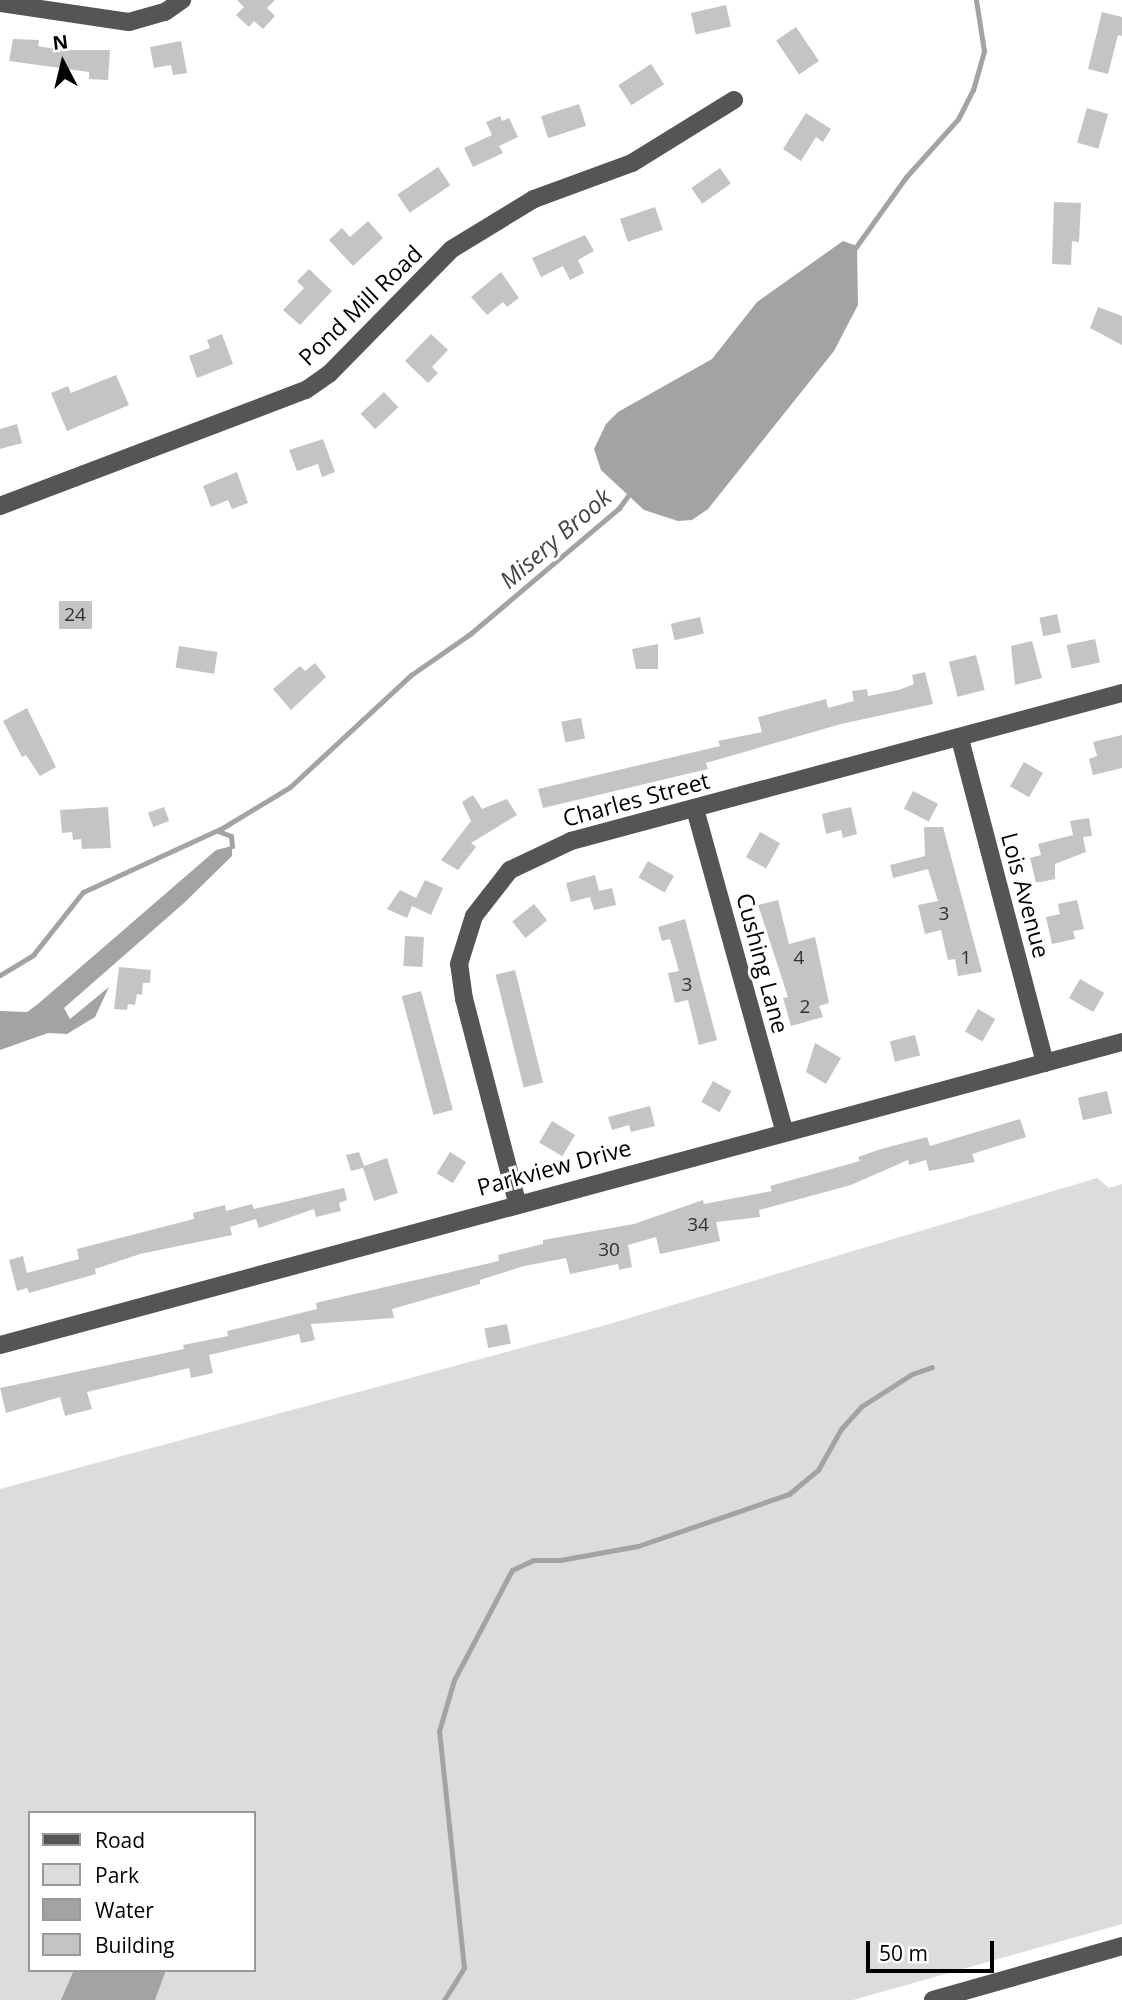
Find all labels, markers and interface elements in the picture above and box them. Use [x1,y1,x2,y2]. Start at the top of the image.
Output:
north arrow [28,28,98,98]
text: N [51,28,70,56]
street label: Pond Mill Road [293,239,427,371]
water label: Misery Brook [494,482,616,594]
house number: 24 [64,604,86,626]
street label: Charles Street [560,766,712,832]
street label: Lois Avenue [996,829,1056,961]
street label: Cushing Lane [731,890,795,1036]
house number: 3 [939,903,949,925]
house number: 4 [794,947,804,969]
house number: 1 [961,947,971,969]
house number: 3 [682,974,692,996]
house number: 2 [800,996,810,1018]
street label: Parkview Drive [474,1133,634,1201]
house number: 34 [687,1214,709,1236]
house number: 30 [598,1239,620,1261]
legend [28,1811,256,1972]
text: Road [95,1826,145,1854]
text: Park [95,1861,139,1889]
text: Water [95,1896,154,1924]
scale bar [870,1926,998,1970]
text: Building [95,1931,174,1959]
text: 50 m [879,1939,928,1967]

